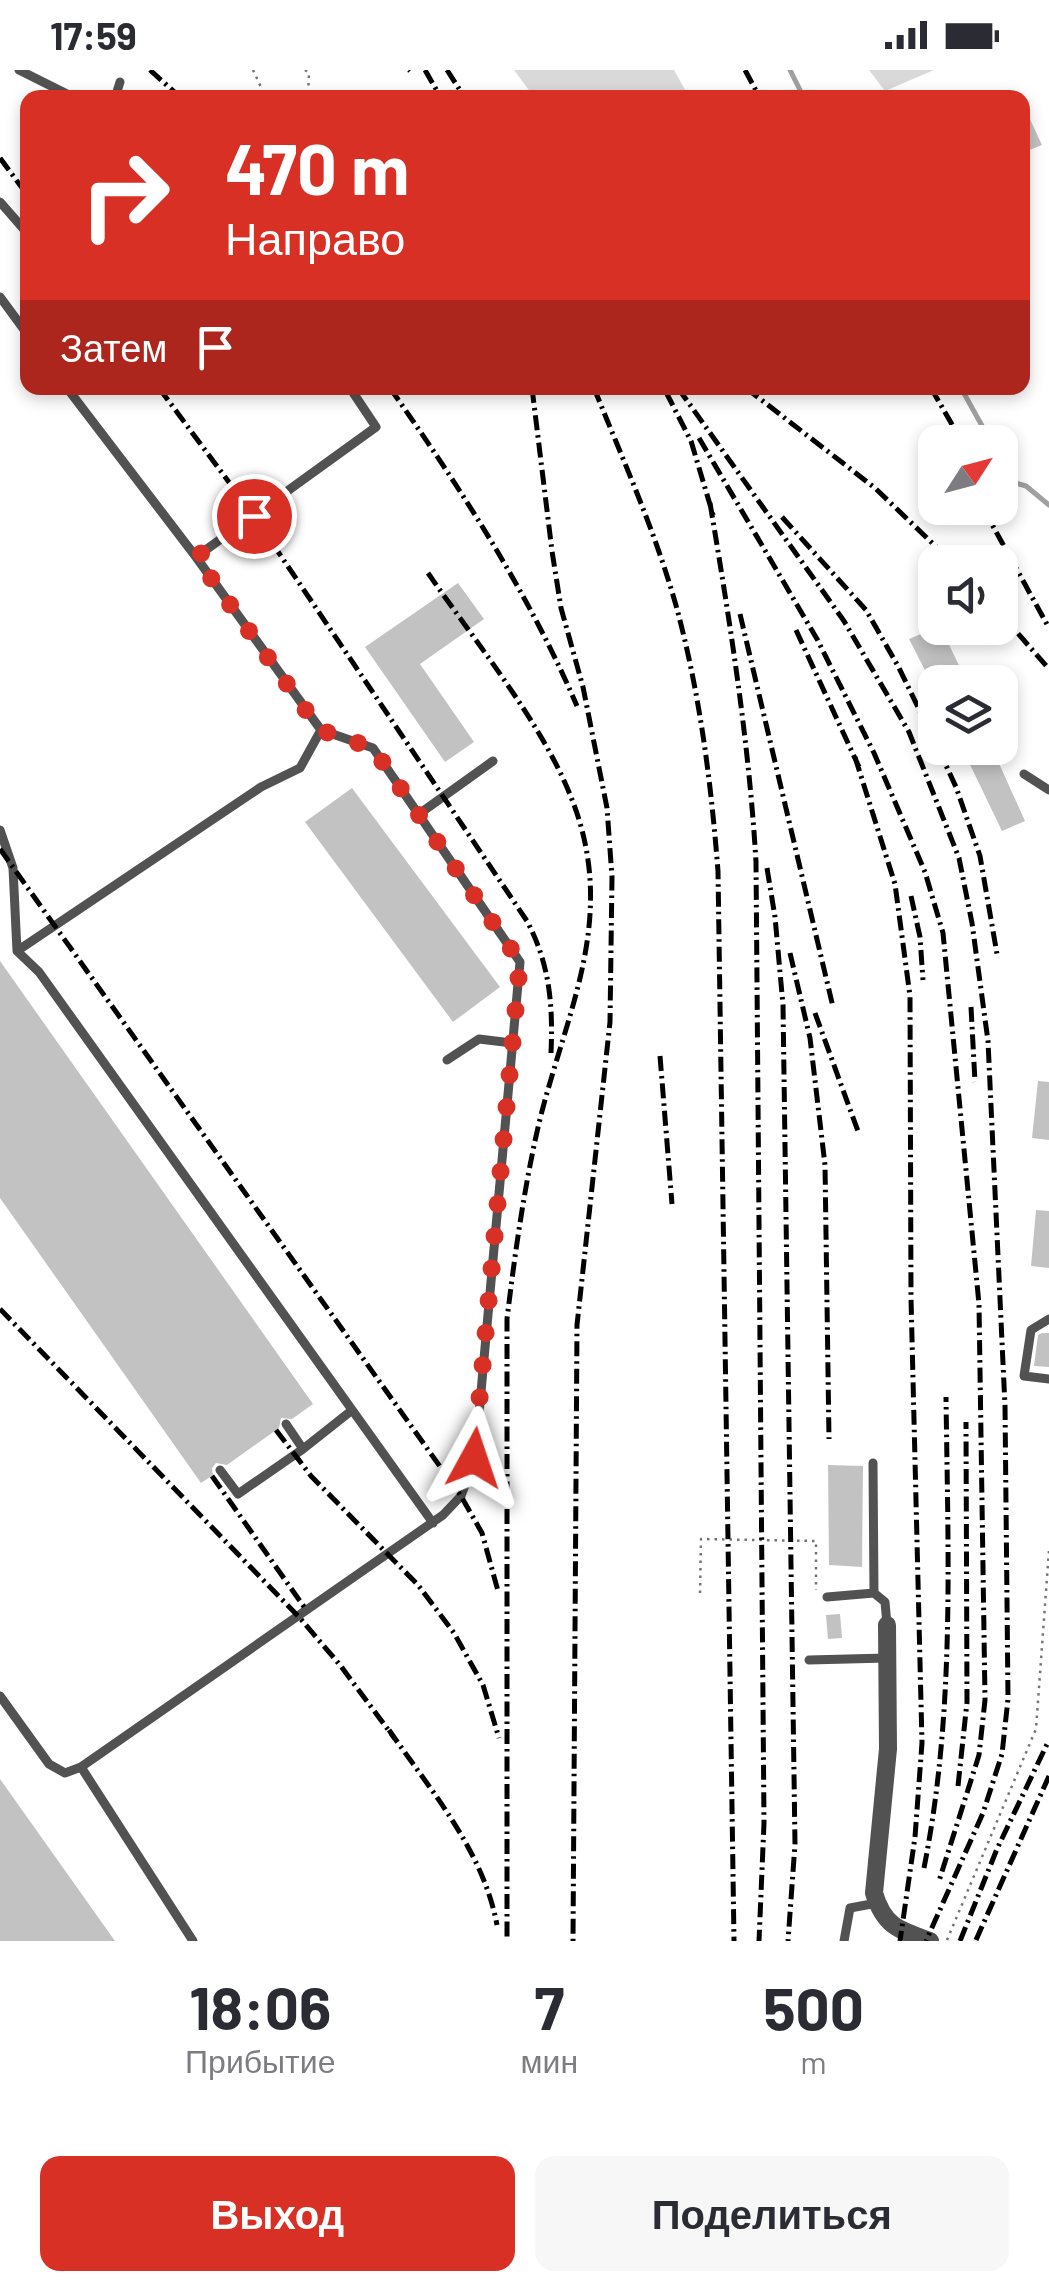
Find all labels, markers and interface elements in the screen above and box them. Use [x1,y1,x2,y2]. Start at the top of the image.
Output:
text: 17:59 [50,12,137,58]
text: 470 m [225,125,409,209]
icon: right [60,130,190,260]
text: Направо [225,210,405,264]
icon: arrive [188,320,243,375]
text: Затем [60,324,168,370]
north arrow [918,425,1018,525]
map controls [918,425,1018,765]
pin [212,474,297,559]
icon: arrive [227,489,282,544]
button: sound [918,545,1018,645]
button: layers [918,665,1018,765]
position arrow [422,1406,526,1510]
text: 18:06 [189,1970,331,2042]
text: 7 [534,1970,564,2042]
text: 500 [763,1971,864,2043]
text: Прибытие [185,2041,335,2079]
text: мин [521,2041,578,2079]
text: m [800,2042,827,2080]
button: Выход [40,2156,515,2271]
button: Поделиться [535,2156,1009,2271]

